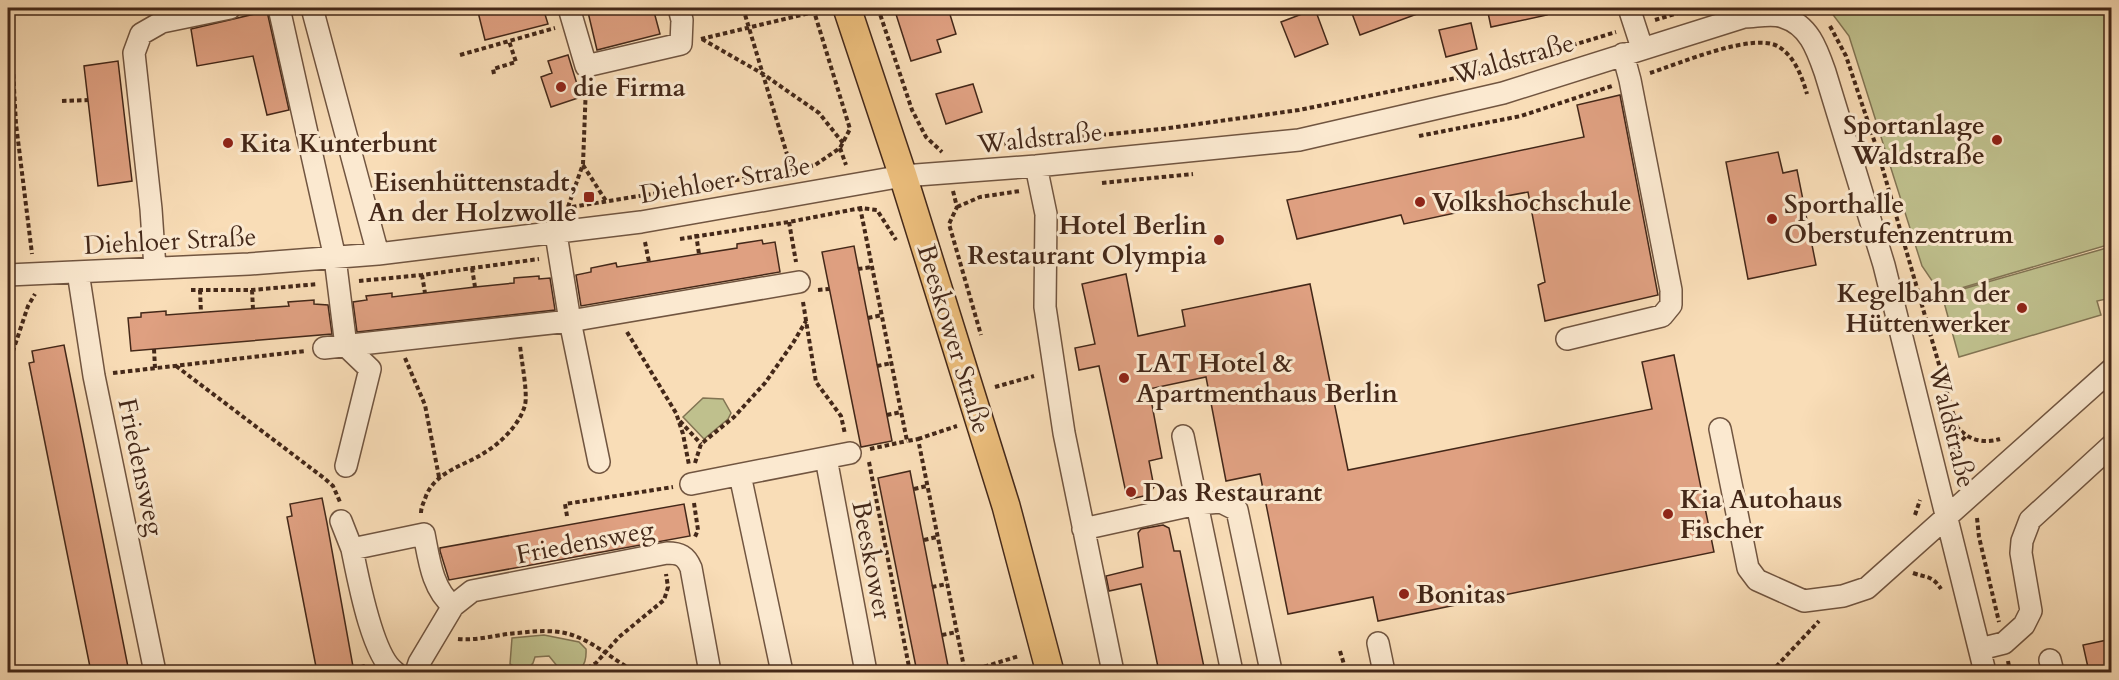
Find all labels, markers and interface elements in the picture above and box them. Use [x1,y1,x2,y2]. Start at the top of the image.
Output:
street label: Waldstraße [1447,25,1578,93]
place label: die Firma [573,70,686,105]
marker: die Firma [554,80,568,94]
place label: Sportanlage Waldstraße [1843,108,1985,173]
street label: Waldstraße [975,114,1104,162]
place label: Kita Kunterbunt [240,126,437,161]
marker: Sportanlage Waldstraße [1990,133,2004,147]
marker: Kita Kunterbunt [221,136,235,150]
street label: Diehloer Straße [637,148,813,212]
place label: Eisenhüttenstadt, An der Holzwolle [368,165,577,230]
place label: Volkshochschule [1432,185,1632,220]
place label: Sporthalle Oberstufenzentrum [1784,187,2014,252]
marker: Eisenhüttenstadt, An der Holzwolle [582,190,596,204]
marker: Volkshochschule [1413,195,1427,209]
place label: Hotel Berlin Restaurant Olympia [967,208,1207,273]
marker: Sporthalle Oberstufenzentrum [1765,212,1779,226]
street label: Diehloer Straße [83,219,257,263]
marker: Hotel Berlin Restaurant Olympia [1212,233,1226,247]
street label: Beeskower Straße [909,240,999,438]
place label: Kegelbahn der Hüttenwerker [1837,276,2011,341]
marker: Kegelbahn der Hüttenwerker [2015,301,2029,315]
place label: LAT Hotel & Apartmenthaus Berlin [1136,346,1398,411]
street label: Waldstraße [1920,360,1984,491]
marker: LAT Hotel & Apartmenthaus Berlin [1117,371,1131,385]
street label: Friedensweg [109,395,173,539]
place label: Das Restaurant [1143,475,1322,510]
place label: Kia Autohaus Fischer [1680,482,1842,547]
marker: Das Restaurant [1124,485,1138,499]
street label: Beeskower [843,498,901,623]
marker: Kia Autohaus Fischer [1661,507,1675,521]
street label: Friedensweg [513,511,657,573]
place label: Bonitas [1416,577,1506,612]
marker: Bonitas [1397,587,1411,601]

